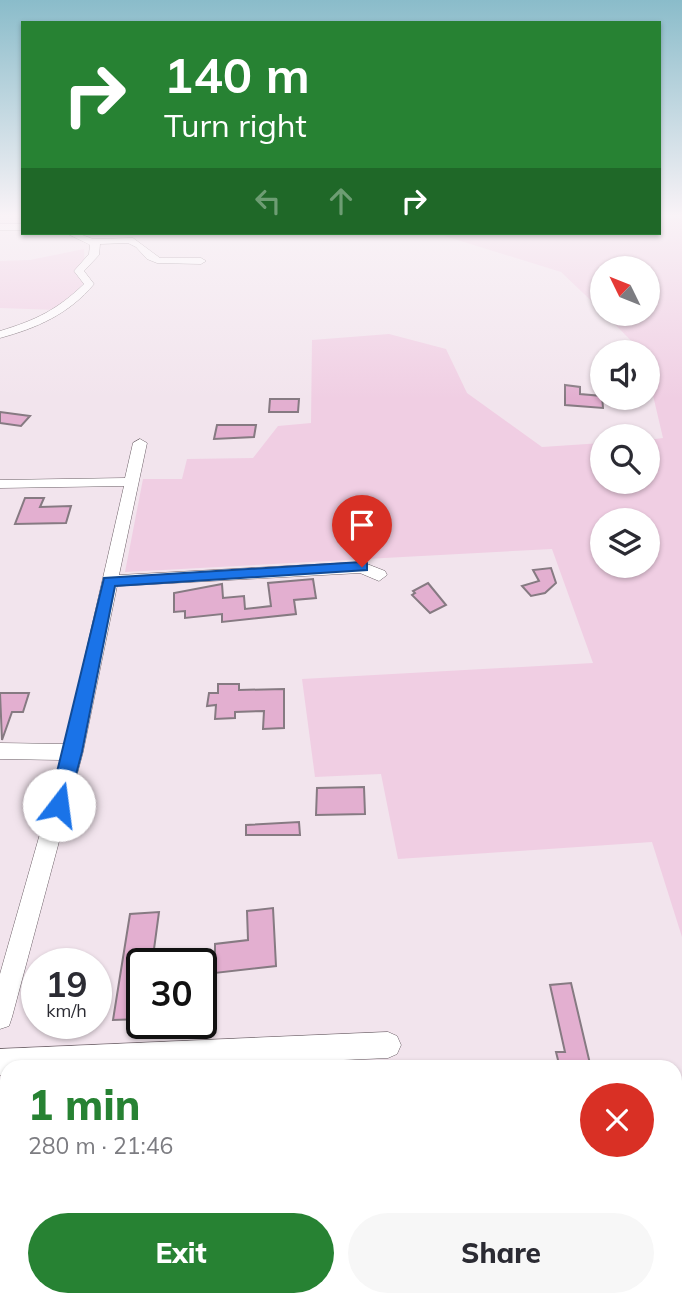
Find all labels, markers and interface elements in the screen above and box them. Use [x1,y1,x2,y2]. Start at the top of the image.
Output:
text: 140 m [164,44,310,105]
icon: right [49,49,140,140]
text: Turn right [164,105,307,145]
icon: left [249,182,287,220]
icon: ahead [322,182,360,220]
icon: right [395,182,433,220]
north arrow [590,256,660,326]
map controls [590,256,660,578]
button: sound [590,340,660,410]
button: search [590,424,660,494]
pin [332,495,392,567]
icon: arrive [343,506,381,544]
button: layers [590,508,660,578]
position arrow [22,768,96,842]
speed limit sign: 30 [126,948,217,1039]
text: 19 [45,962,88,1006]
text: km/h [46,999,87,1022]
text: 1 min [28,1078,141,1131]
button: close [580,1083,654,1157]
text: 280 m · 21:46 [28,1131,173,1160]
button: Exit [28,1213,334,1293]
button: Share [348,1213,654,1293]

